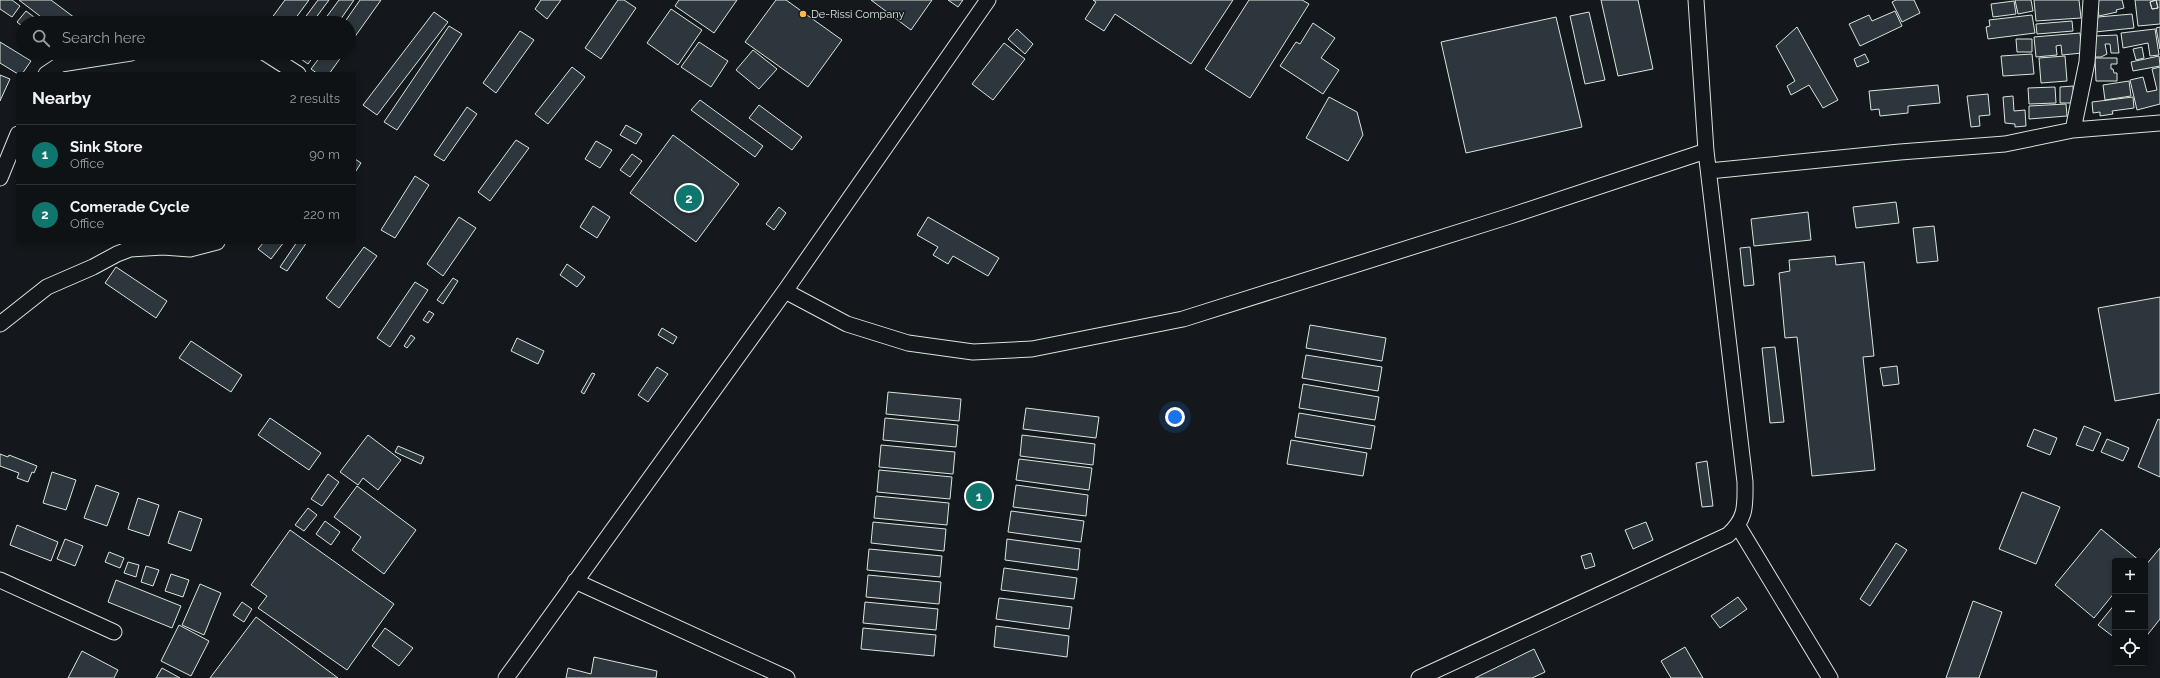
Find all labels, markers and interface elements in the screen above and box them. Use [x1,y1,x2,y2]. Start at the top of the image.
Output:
place label: De-Rissi Company [811,8,905,21]
marker: De-Rissi Company [798,9,808,19]
search box [16,16,356,60]
icon: search [30,27,52,49]
text: Search here [62,29,145,47]
text: Nearby [32,88,91,108]
text: 2 results [290,91,340,106]
text: Sink Store [70,138,143,156]
text: 1 [42,147,48,162]
text: 90 m [309,147,340,162]
text: Office [70,156,104,171]
pin: 2 [676,183,702,213]
text: Comerade Cycle [70,198,189,216]
text: 2 [41,207,49,222]
text: 220 m [303,207,340,222]
text: Office [70,216,104,231]
your location [1165,407,1185,427]
pin: 1 [966,481,992,511]
map controls [2112,558,2148,666]
button: + [2112,558,2148,594]
button: − [2112,594,2148,630]
button: locate [2112,630,2148,666]

